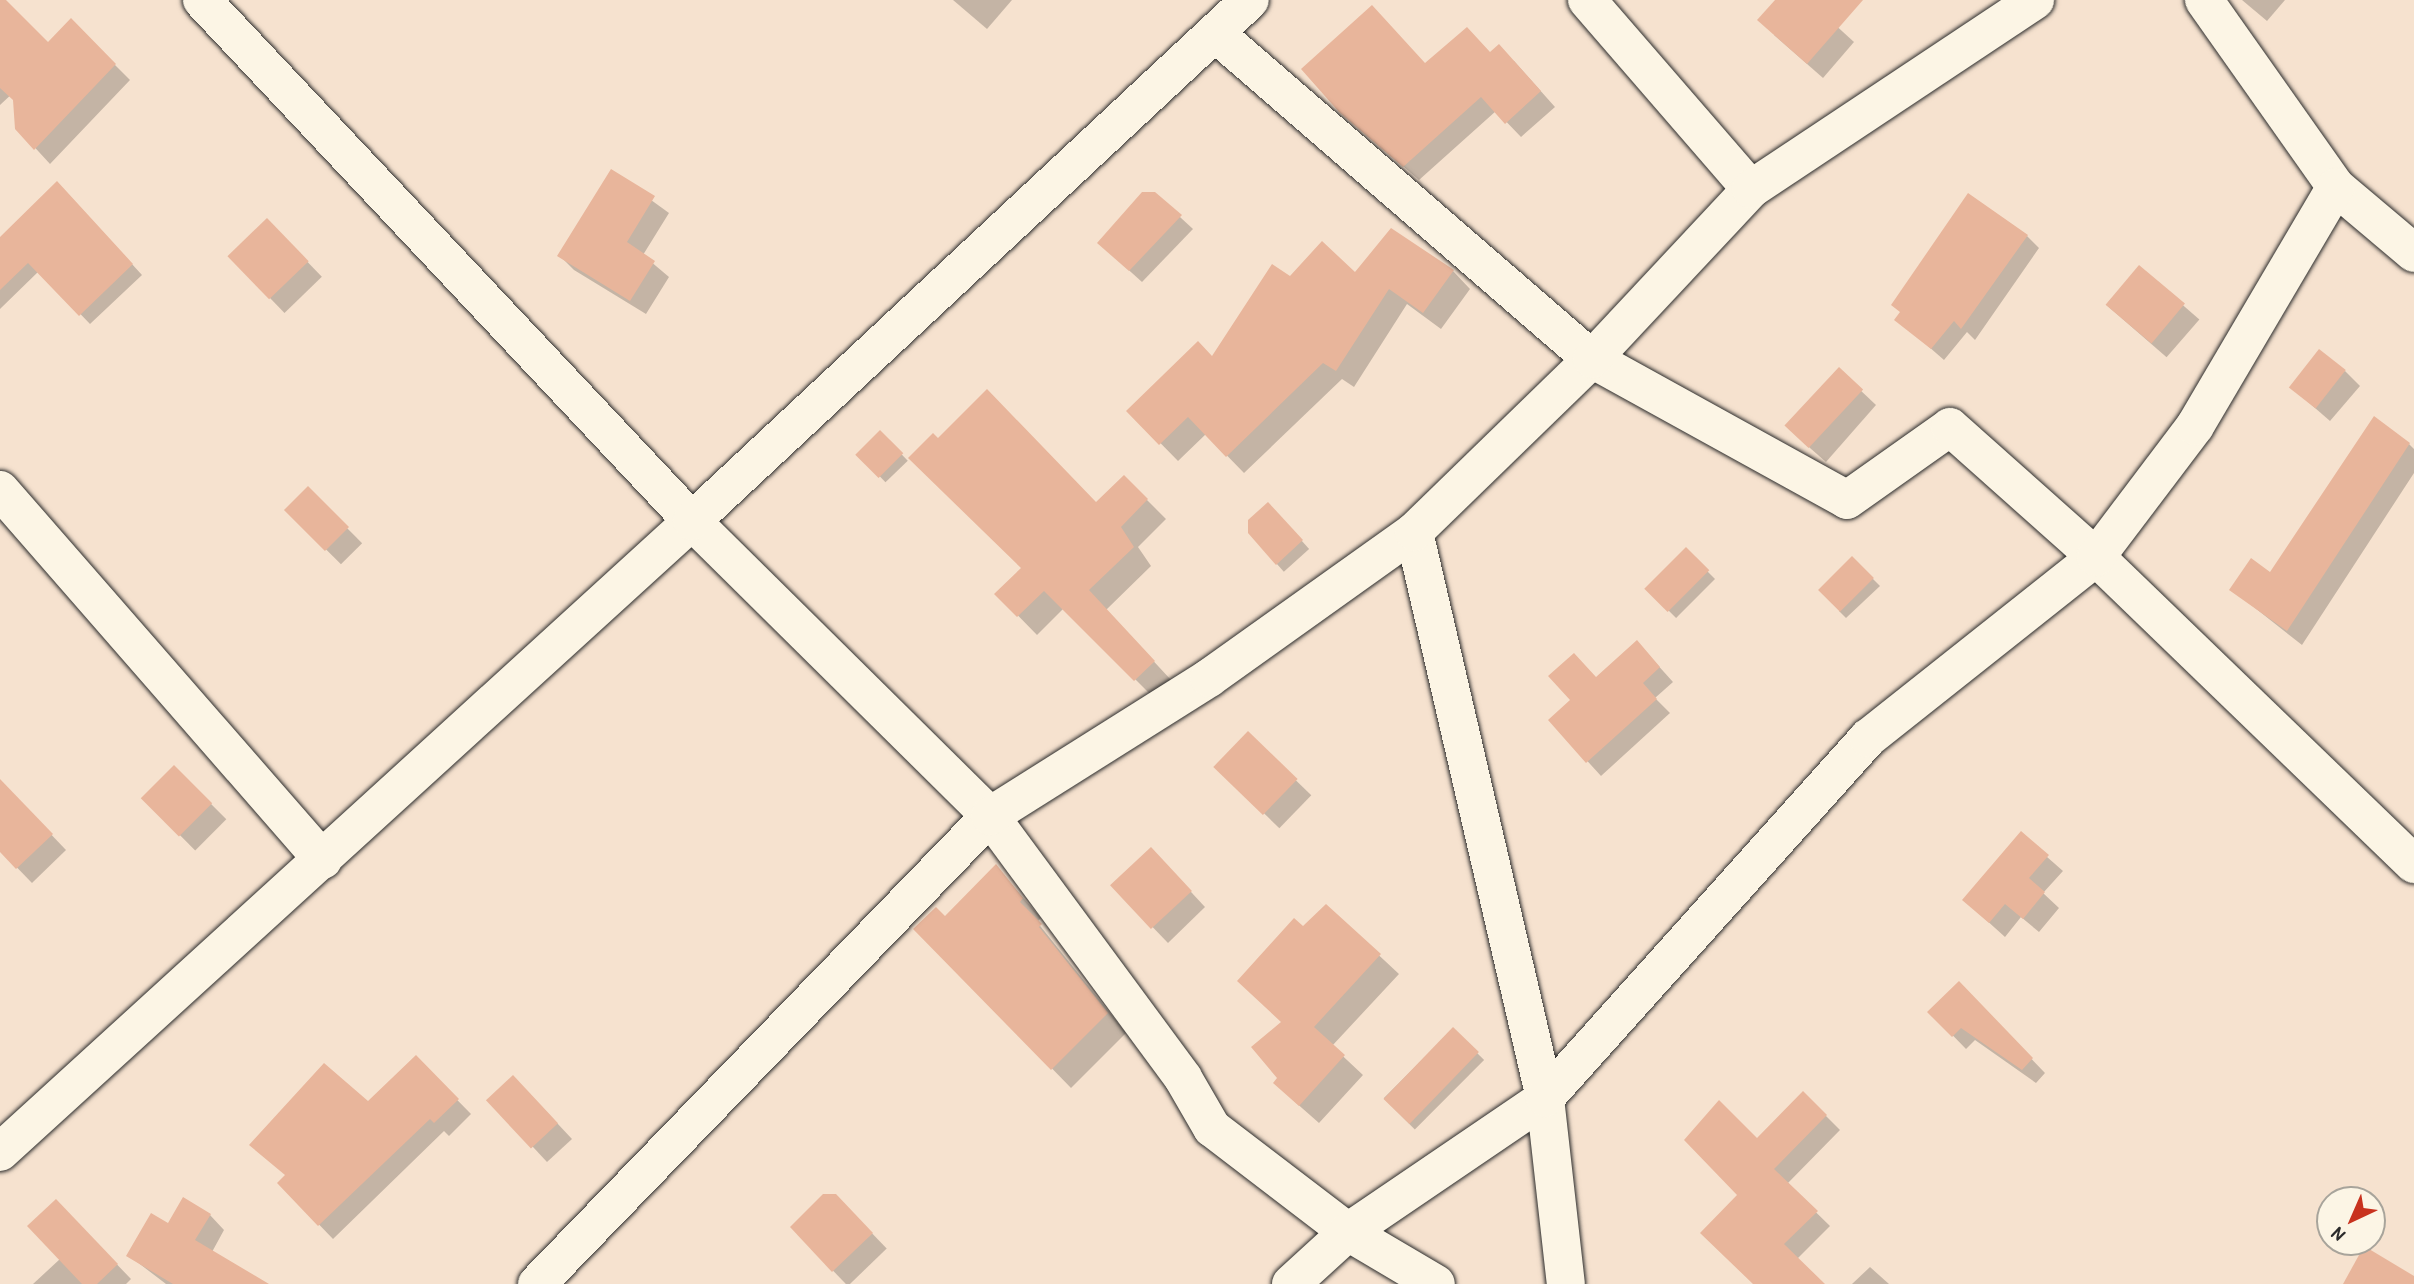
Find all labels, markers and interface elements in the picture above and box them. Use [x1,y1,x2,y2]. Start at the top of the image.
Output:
north arrow [2316,1186,2386,1256]
text: N [2325,1222,2350,1248]

